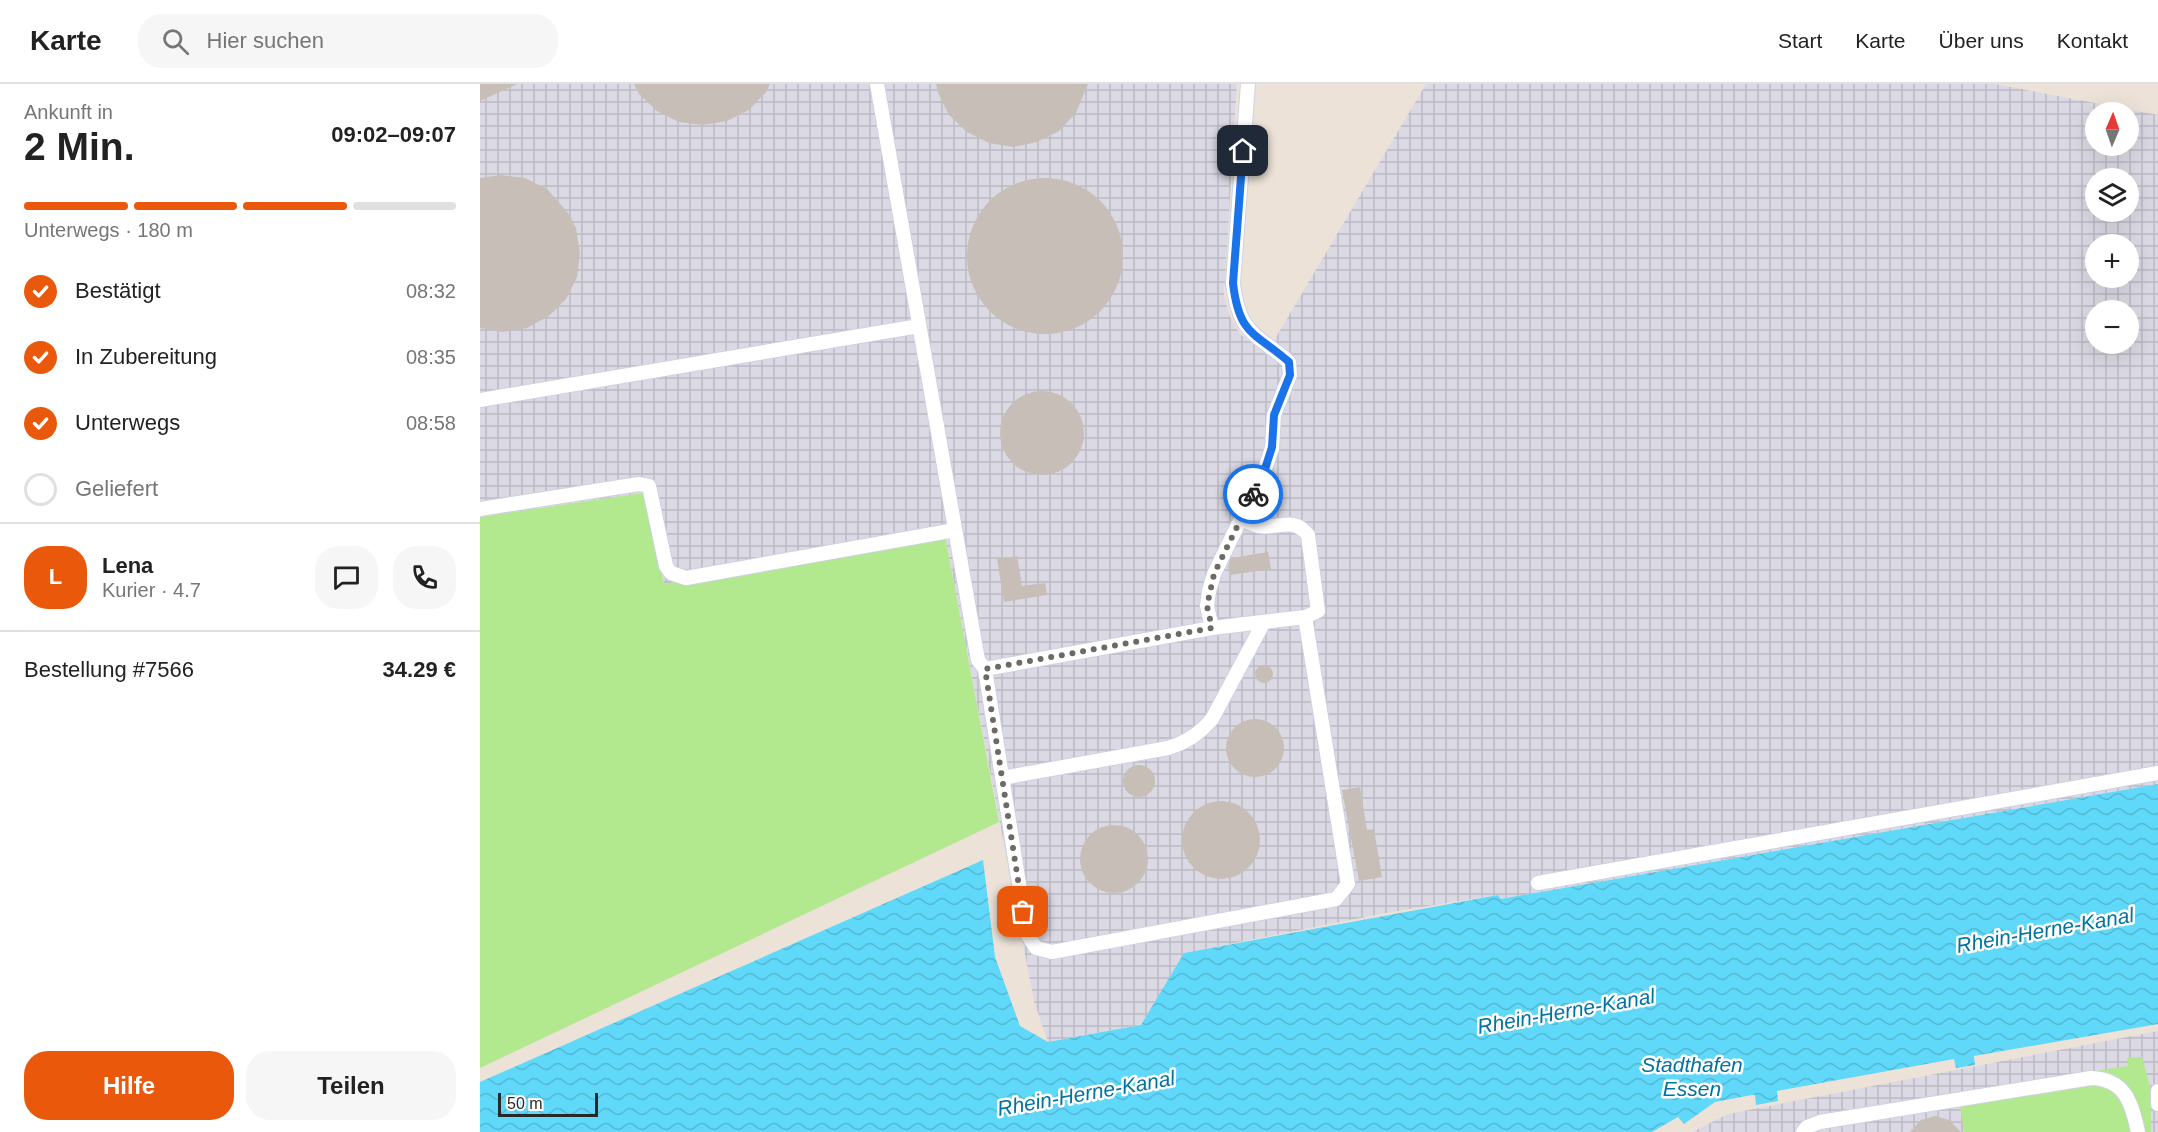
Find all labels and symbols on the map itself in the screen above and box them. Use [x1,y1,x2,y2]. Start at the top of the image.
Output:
north arrow [2085,102,2139,156]
pin [1217,125,1268,176]
courier [1223,464,1283,524]
pin [997,886,1048,937]
water label: Rhein-Herne-Kanal [1954,903,2137,957]
water label: Rhein-Herne-Kanal [1475,984,1658,1038]
water label: Stadthafen Essen [1641,1053,1743,1100]
water label: Rhein-Herne-Kanal [995,1066,1178,1120]
scale bar [498,1090,598,1118]

